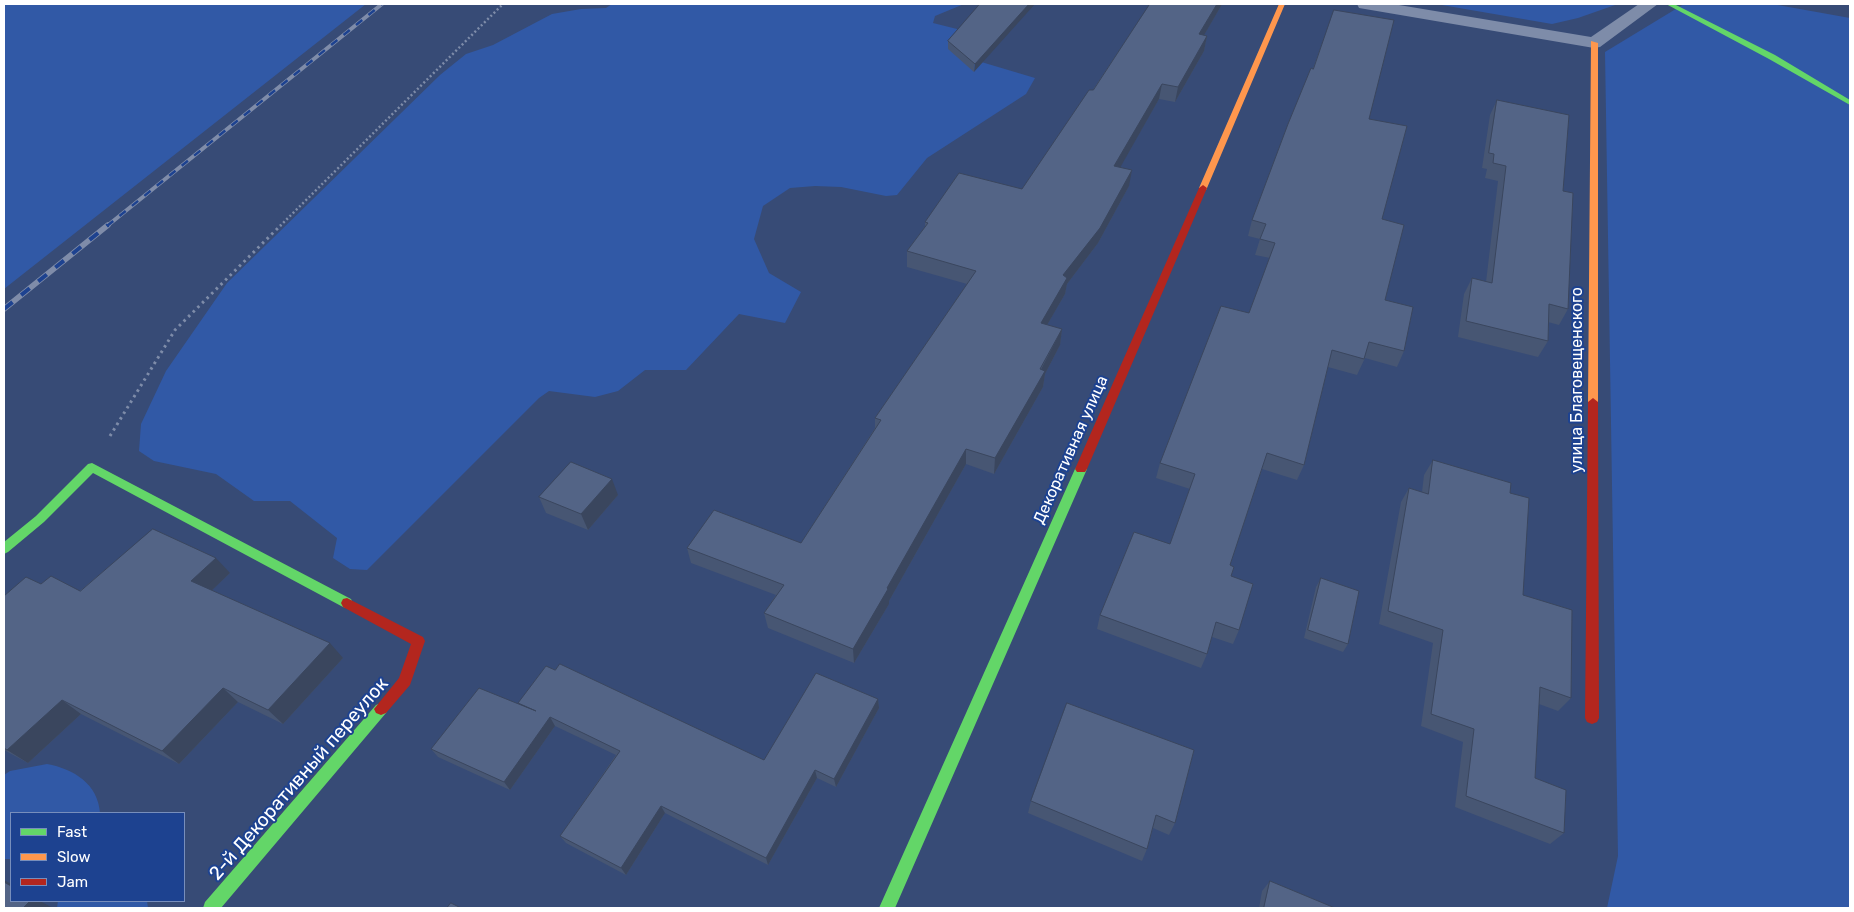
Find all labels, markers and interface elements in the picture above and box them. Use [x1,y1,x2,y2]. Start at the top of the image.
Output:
street label: улица Благовещенского [1567,287,1587,473]
street label: Декоративная улица [1030,373,1112,527]
street label: 2-й Декоративный переулок [205,673,393,885]
legend [10,812,185,902]
text: Fast [57,823,87,841]
text: Slow [57,848,90,866]
text: Jam [57,873,88,891]

